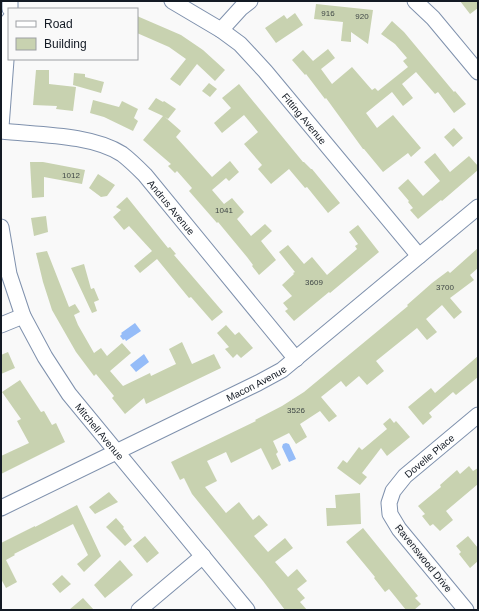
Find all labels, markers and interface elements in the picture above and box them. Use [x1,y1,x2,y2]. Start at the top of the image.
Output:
legend [8,8,138,60]
house number: 916 [321,9,335,18]
house number: 920 [355,12,369,21]
text: Road [44,17,73,31]
text: Building [44,37,87,51]
street label: Fitting Avenue [280,91,329,147]
house number: 1012 [62,171,80,180]
street label: Andrus Avenue [145,178,197,237]
house number: 1041 [215,206,233,215]
house number: 3609 [305,278,323,287]
house number: 3700 [436,283,454,292]
street label: Macon Avenue [225,363,289,404]
street label: Mitchell Avenue [73,401,126,463]
house number: 3526 [287,406,305,415]
street label: Dovelle Place [402,432,457,480]
street label: Ravenswood Drive [393,522,455,595]

